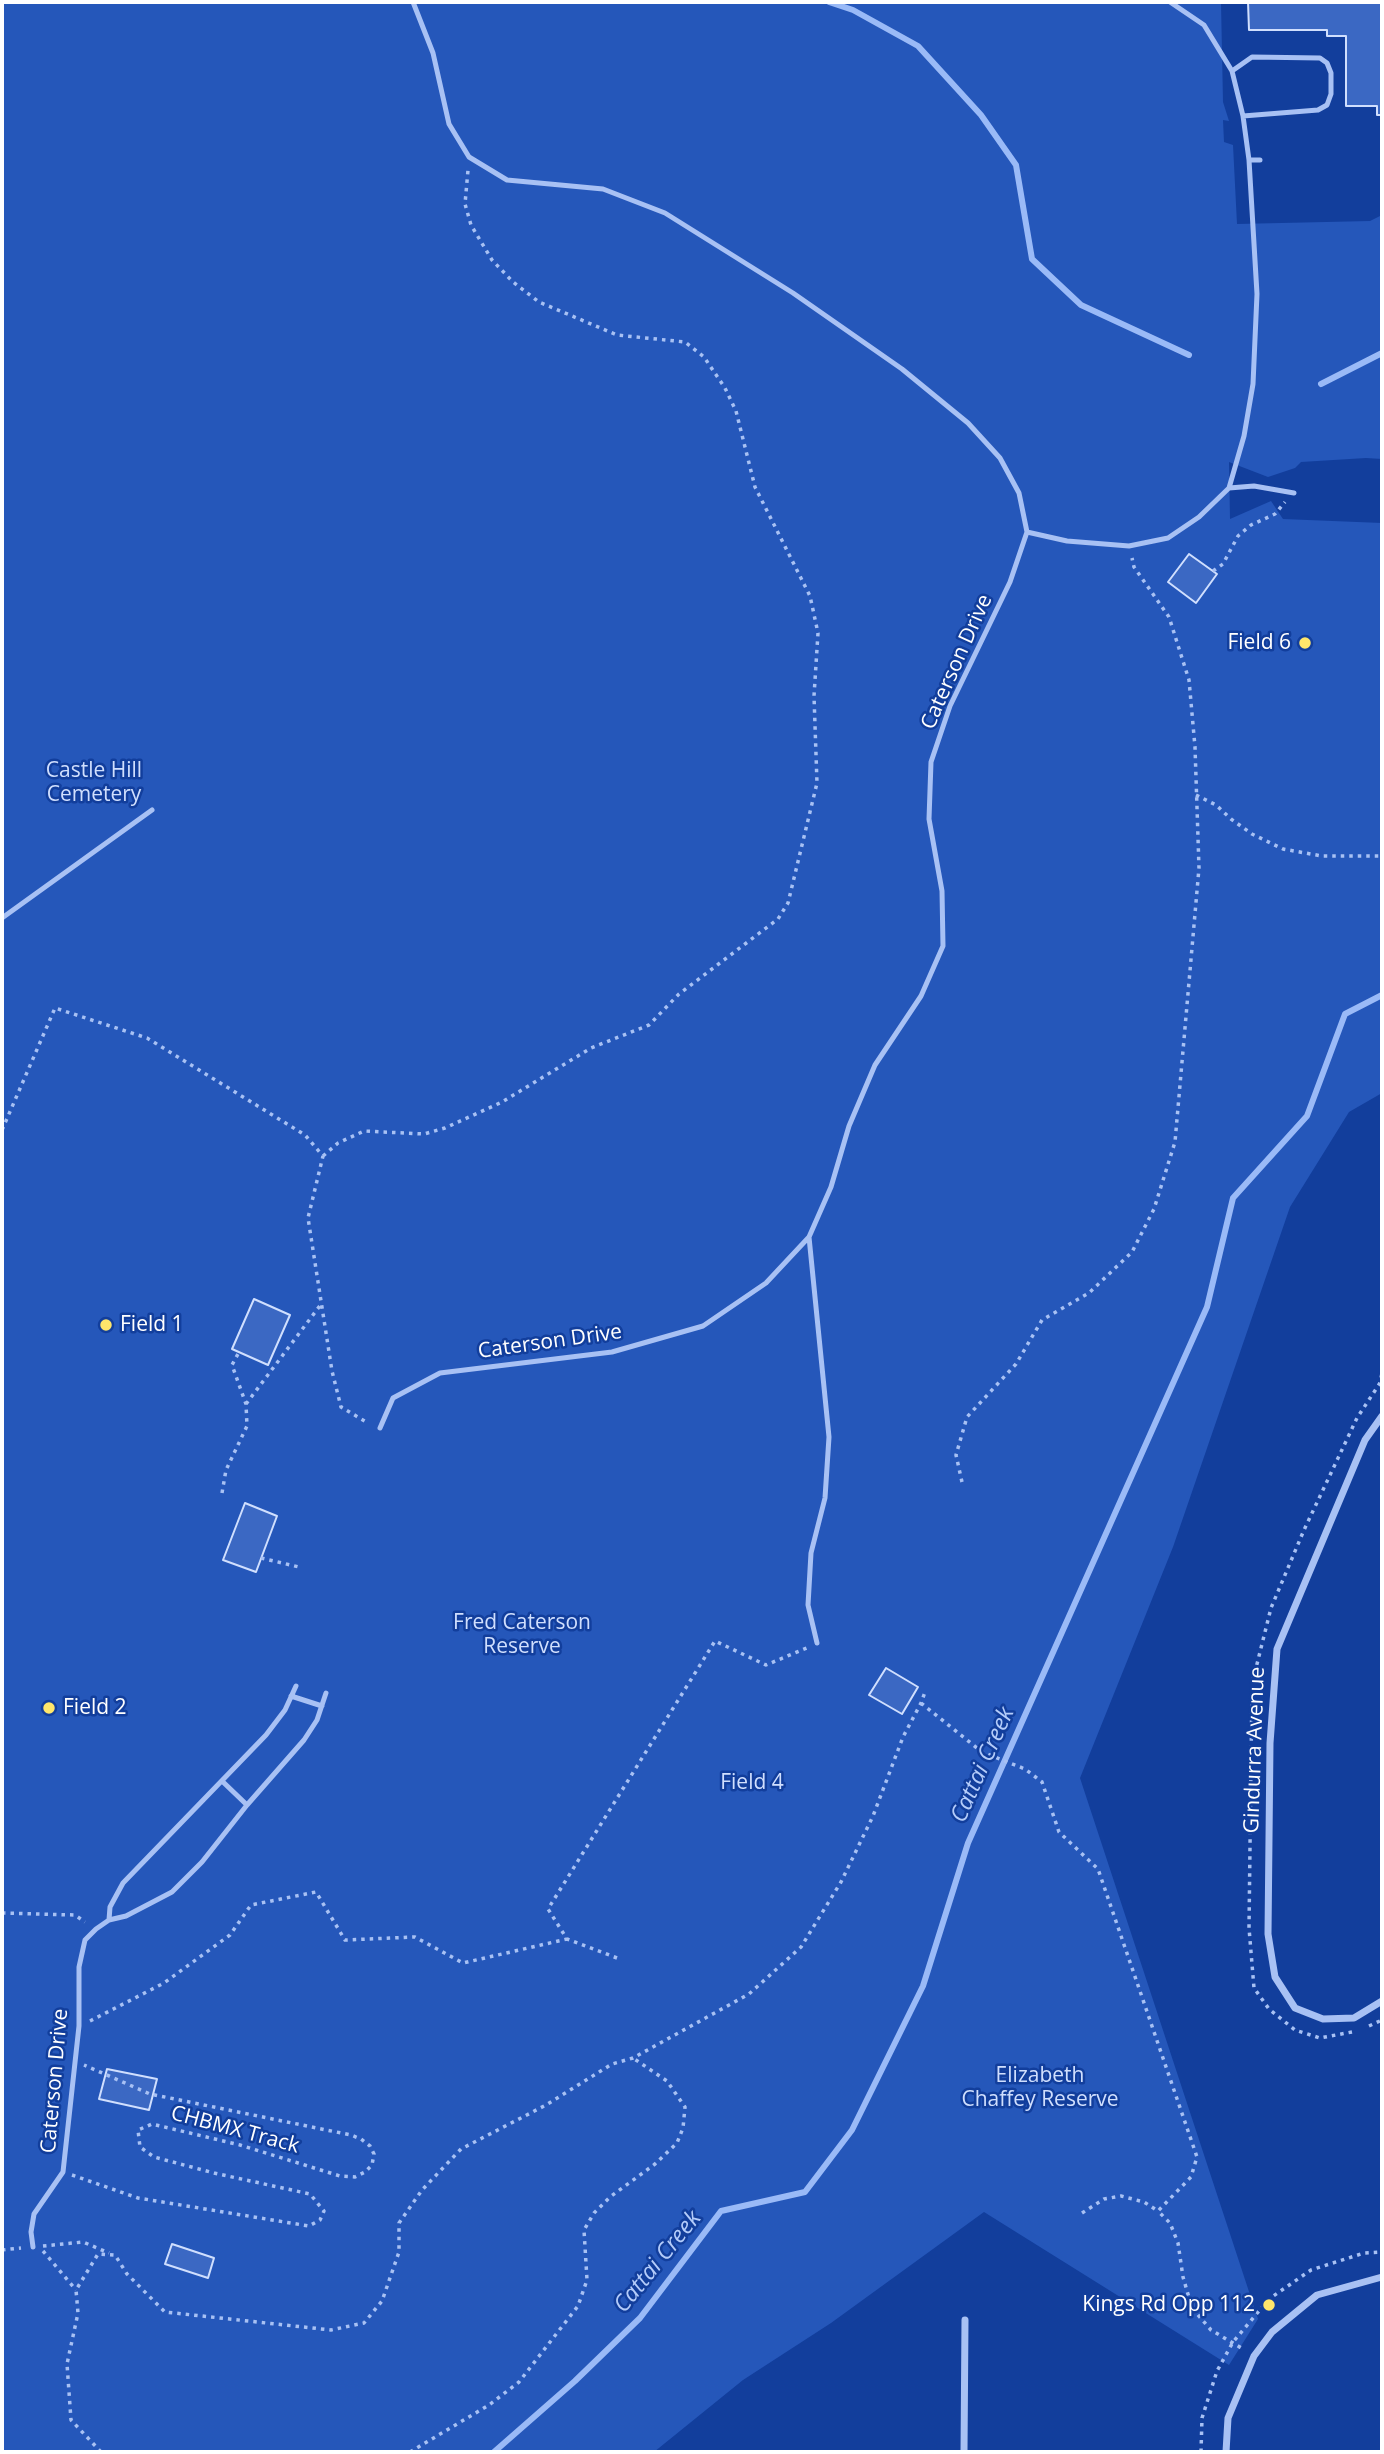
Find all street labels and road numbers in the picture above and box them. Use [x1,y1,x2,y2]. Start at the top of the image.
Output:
street label: Caterson Drive [916,591,998,733]
street label: Caterson Drive [476,1319,624,1365]
street label: Gindurra Avenue [1240,1666,1270,1834]
street label: Caterson Drive [36,2008,74,2154]
street label: CHBMX Track [168,2101,302,2159]

